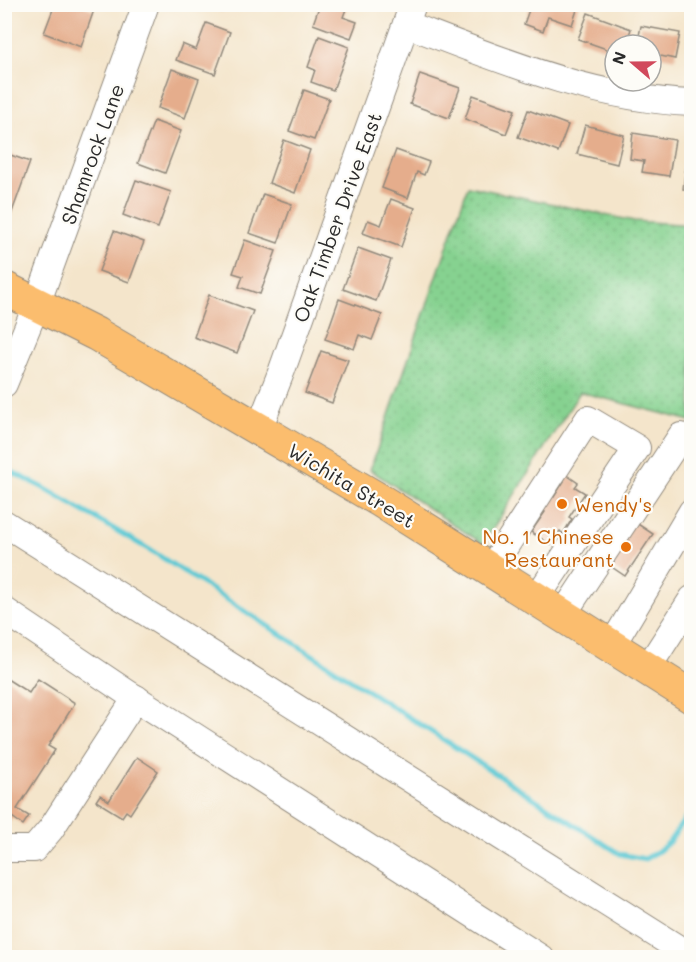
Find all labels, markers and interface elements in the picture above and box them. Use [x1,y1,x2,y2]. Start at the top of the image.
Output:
north arrow [603,33,663,93]
text: N [606,48,630,67]
street label: Shamrock Lane [54,80,130,228]
street label: Oak Timber Drive East [287,108,387,326]
street label: Wichita Street [284,437,420,533]
place label: Wendy's [574,491,652,517]
marker: Wendy's [555,497,569,511]
place label: No. 1 Chinese Restaurant [482,523,614,572]
marker: No. 1 Chinese Restaurant [619,540,633,554]

